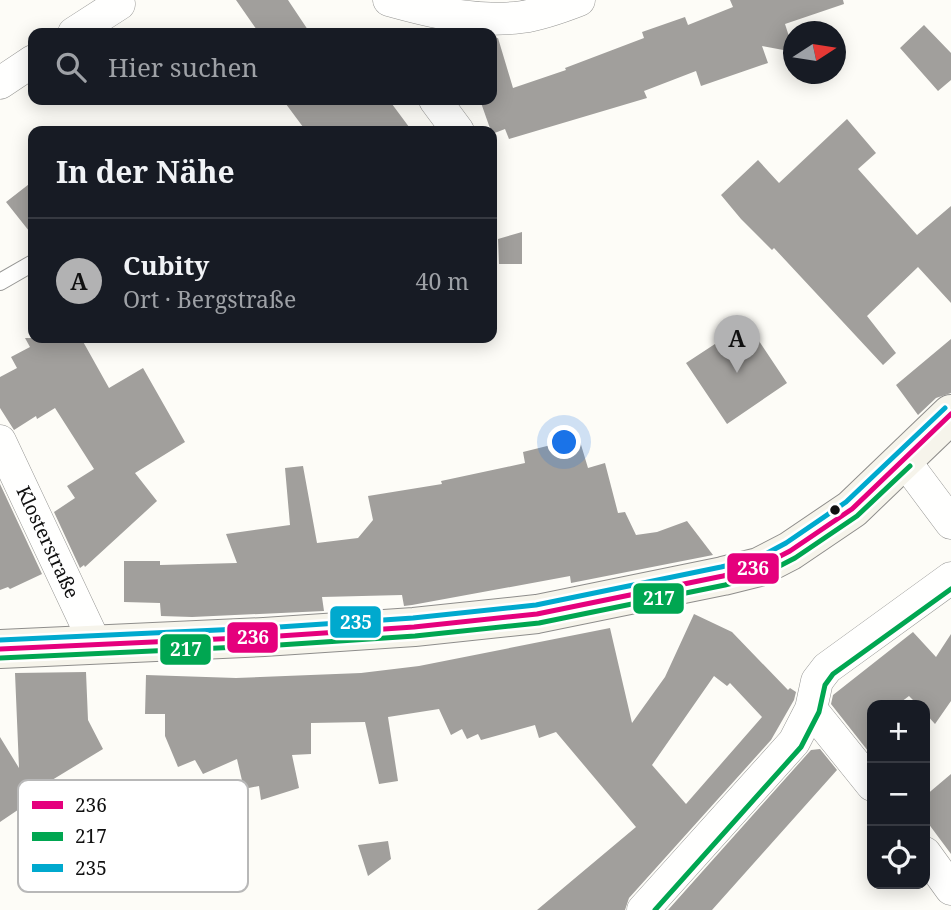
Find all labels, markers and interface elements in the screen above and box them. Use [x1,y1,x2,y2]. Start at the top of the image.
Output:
north arrow [783,21,846,84]
search box [28,28,497,105]
icon: search [52,48,90,86]
text: Hier suchen [108,49,258,85]
text: In der Nähe [56,151,235,192]
text: Cubity [123,247,209,283]
text: A [70,265,88,297]
text: 40 m [416,265,469,297]
text: Ort · Bergstraße [123,283,296,315]
pin: A [714,315,760,373]
your location [547,425,581,459]
street label: Klosterstraße [11,481,85,603]
unlabelled marker [828,503,842,517]
line badge: 236 [726,552,780,585]
text: 236 [737,555,769,581]
line badge: 217 [632,582,685,615]
text: 217 [643,585,675,611]
line badge: 235 [329,605,382,639]
text: 235 [340,609,372,635]
line badge: 236 [226,621,279,654]
text: 236 [237,624,269,650]
line badge: 217 [159,633,212,666]
text: 217 [170,636,202,662]
map controls [867,700,930,889]
button: + [867,700,930,763]
button: − [867,763,930,826]
legend [18,780,248,892]
text: 236 [75,792,107,818]
text: 217 [75,823,107,849]
button: locate [867,826,930,889]
text: 235 [75,855,107,881]

